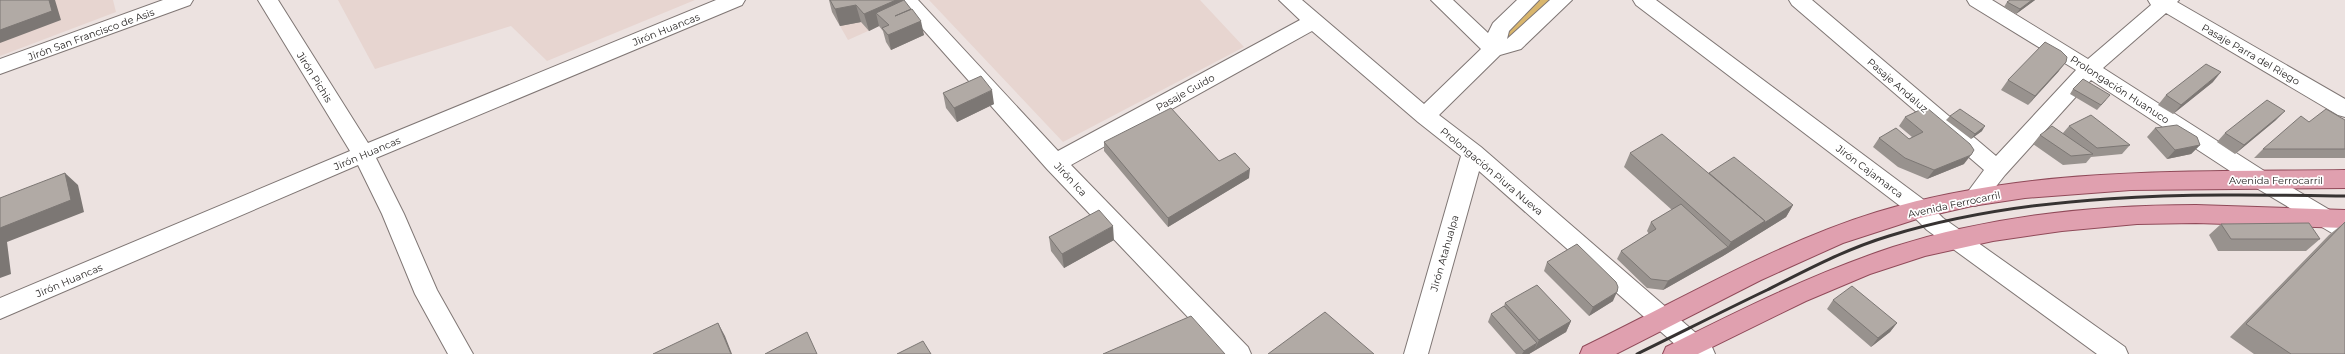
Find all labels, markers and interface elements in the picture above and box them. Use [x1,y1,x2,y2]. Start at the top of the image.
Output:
street label: Jirón San Francisco de Asis [25,5,156,64]
street label: Jirón Huancas [630,10,702,49]
street label: Pasaje Parra del Riego [2199,21,2302,88]
street label: Jirón Pichis [293,49,335,105]
street label: Prolongación Huanuco [2068,53,2172,126]
street label: Pasaje Andaluz [1865,55,1931,115]
street label: Pasaje Guido [1154,71,1217,114]
street label: Prolongación Piura Nueva [1438,125,1546,218]
street label: Jirón Huancas [331,134,403,174]
street label: Jirón Cajamarca [1833,141,1906,201]
street label: Jirón Ica [1051,159,1090,199]
street label: Avenida Ferrocarril [2229,174,2323,187]
street label: Avenida Ferrocarril [1907,188,2001,221]
street label: Jirón Atahualpa [1427,213,1462,294]
street label: Jirón Huancas [33,261,105,301]

